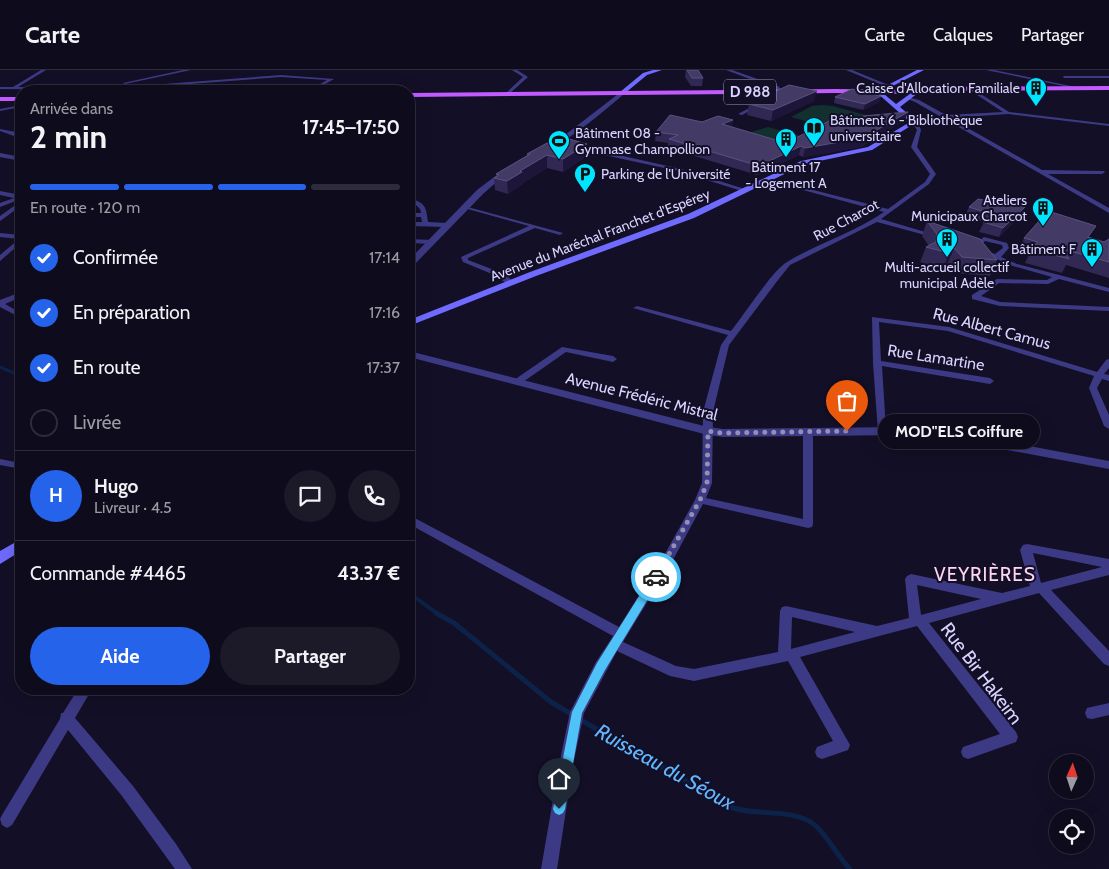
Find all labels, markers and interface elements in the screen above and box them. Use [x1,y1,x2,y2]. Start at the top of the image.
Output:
text: Carte [25,20,80,49]
text: Carte [864,24,905,46]
text: Calques [933,24,993,46]
text: Partager [1021,24,1084,46]
building icon: Caisse d'Allocation Familiale [1024,76,1048,107]
place label: Caisse d'Allocation Familiale [856,79,1020,97]
road number: D 988 [724,80,776,104]
text: Arrivée dans [30,99,113,118]
place label: Bâtiment 6 - Bibliothèque universitaire [830,111,983,145]
text: 17:45–17:50 [302,116,400,139]
library icon: Bâtiment 6 - Bibliothèque universitaire [802,116,826,147]
text: 2 min [30,117,107,156]
place label: Bâtiment 08 - Gymnase Champollion [575,124,710,158]
building icon: Bâtiment 17 - Logement A [774,127,798,158]
sports icon: Bâtiment 08 - Gymnase Champollion [547,129,571,160]
place label: Bâtiment 17 - Logement A [745,158,827,192]
parking icon: Parking de l'Université [573,162,597,193]
place label: Parking de l'Université [601,165,730,183]
street label: Avenue du Maréchal Franchet d'Espérey [488,185,712,285]
place label: Ateliers Municipaux Charcot [911,191,1027,225]
street label: Rue Charcot [810,195,882,245]
building icon: Ateliers Municipaux Charcot [1031,196,1055,227]
text: En route · 120 m [30,198,140,217]
building icon: Multi-accueil collectif municipal Adèle [935,227,959,258]
building icon: Bâtiment F [1080,237,1104,268]
place label: Bâtiment F [1011,240,1077,258]
icon: check [30,244,58,272]
text: Confirmée [73,246,158,269]
text: 17:14 [369,248,400,267]
place label: Multi-accueil collectif municipal Adèle [885,258,1010,292]
icon: check [30,299,58,327]
text: En préparation [73,301,190,324]
text: 17:16 [369,303,400,322]
street label: Rue Albert Camus [931,304,1053,353]
street label: Rue Lamartine [886,340,986,375]
icon: check [30,354,58,382]
text: En route [73,356,140,379]
text: 17:37 [367,358,400,377]
street label: Avenue Frédéric Mistral [564,368,720,425]
pin [826,380,868,431]
icon: bag [833,387,861,415]
text: Livrée [73,411,121,434]
callout: MOD"ELS Coiffure [877,414,1040,448]
text: MOD"ELS Coiffure [895,422,1023,441]
button: chat [284,470,336,522]
button: phone [348,470,400,522]
text: Hugo [94,475,138,498]
text: H [49,484,63,507]
text: Livreur · 4.5 [94,498,172,517]
courier [631,552,681,602]
text: Commande #4465 [30,562,186,585]
text: 43.37 € [337,562,400,585]
district label: VEYRIÈRES [934,562,1036,586]
icon: car [642,563,670,591]
street label: Rue Bir Hakeim [936,618,1027,729]
button: Aide [30,627,210,685]
button: Partager [220,627,400,685]
water label: Ruisseau du Séoux [591,718,740,815]
north arrow [1049,754,1094,799]
map controls [1049,754,1094,854]
pin [538,758,580,809]
icon: home [545,765,573,793]
button: locate [1049,809,1094,854]

